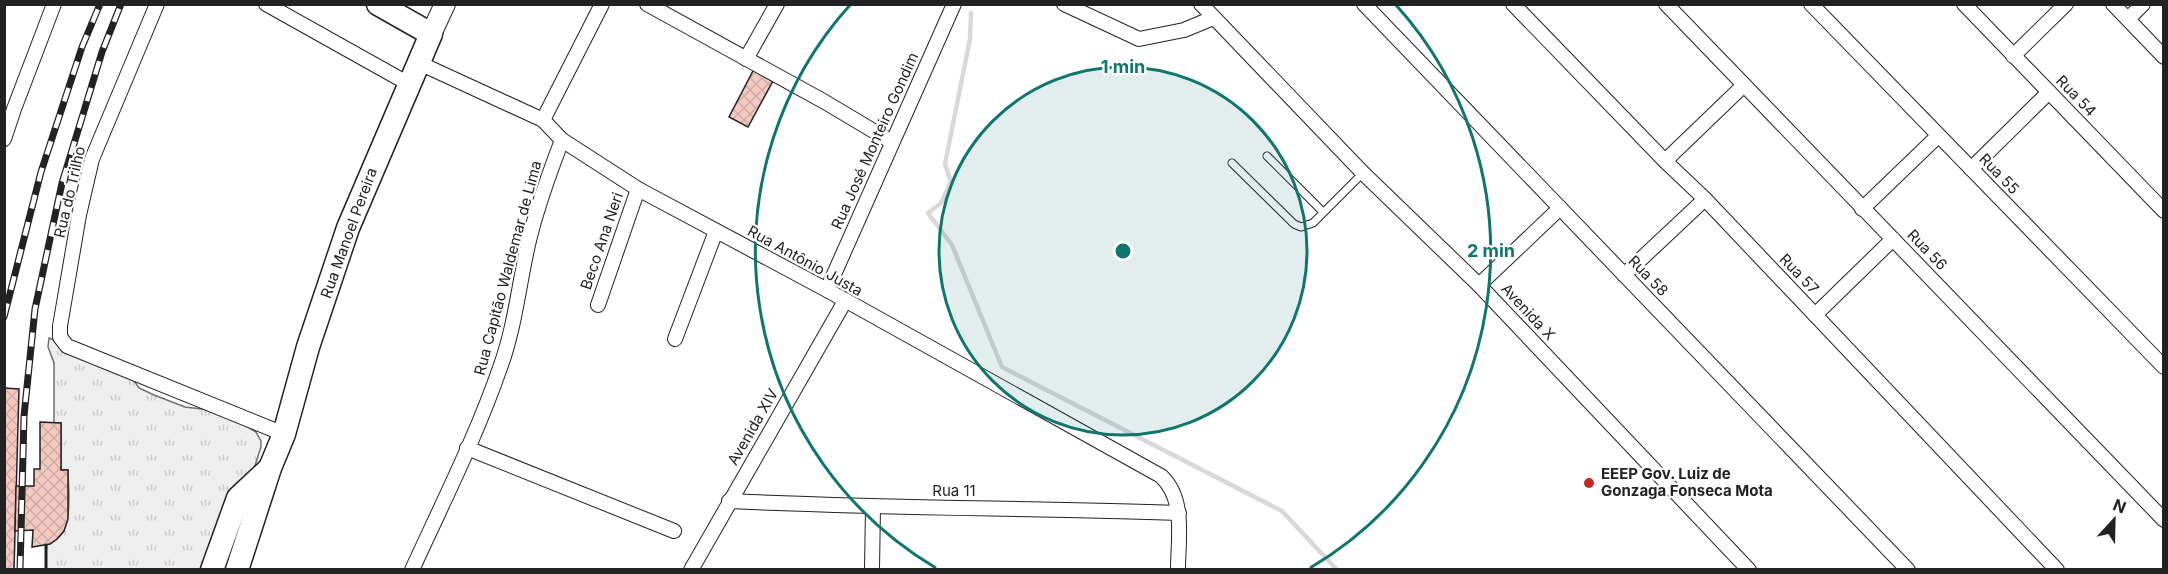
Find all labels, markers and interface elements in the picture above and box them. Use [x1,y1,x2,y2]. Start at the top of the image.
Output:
street label: Rua José Monteiro Gondim [827,49,922,232]
text: 1 min [1101,56,1145,77]
street label: Rua 54 [2052,71,2101,120]
street label: Rua do Trilho [50,144,89,240]
street label: Rua 55 [1975,149,2023,198]
street label: Rua Capitão Waldemar de Lima [470,159,545,377]
street label: Rua Manoel Pereira [316,165,381,301]
street label: Beco Ana Neri [576,190,627,292]
street label: Rua Antônio Justa [744,221,866,300]
street label: Rua 56 [1903,225,1951,274]
text: 2 min [1467,240,1515,261]
centre of rings [1113,241,1133,261]
street label: Rua 57 [1776,250,1823,298]
street label: Rua 58 [1624,251,1672,300]
street label: Avenida X [1497,279,1559,344]
street label: Avenida XIV [723,385,782,468]
place label: EEEP Gov. Luiz de Gonzaga Fonseca Mota [1601,464,1773,500]
marker: EEEP Gov. Luiz de Gonzaga Fonseca Mota [1582,476,1596,490]
street label: Rua 11 [932,481,976,500]
north arrow [2084,490,2144,550]
text: N [2110,495,2129,518]

